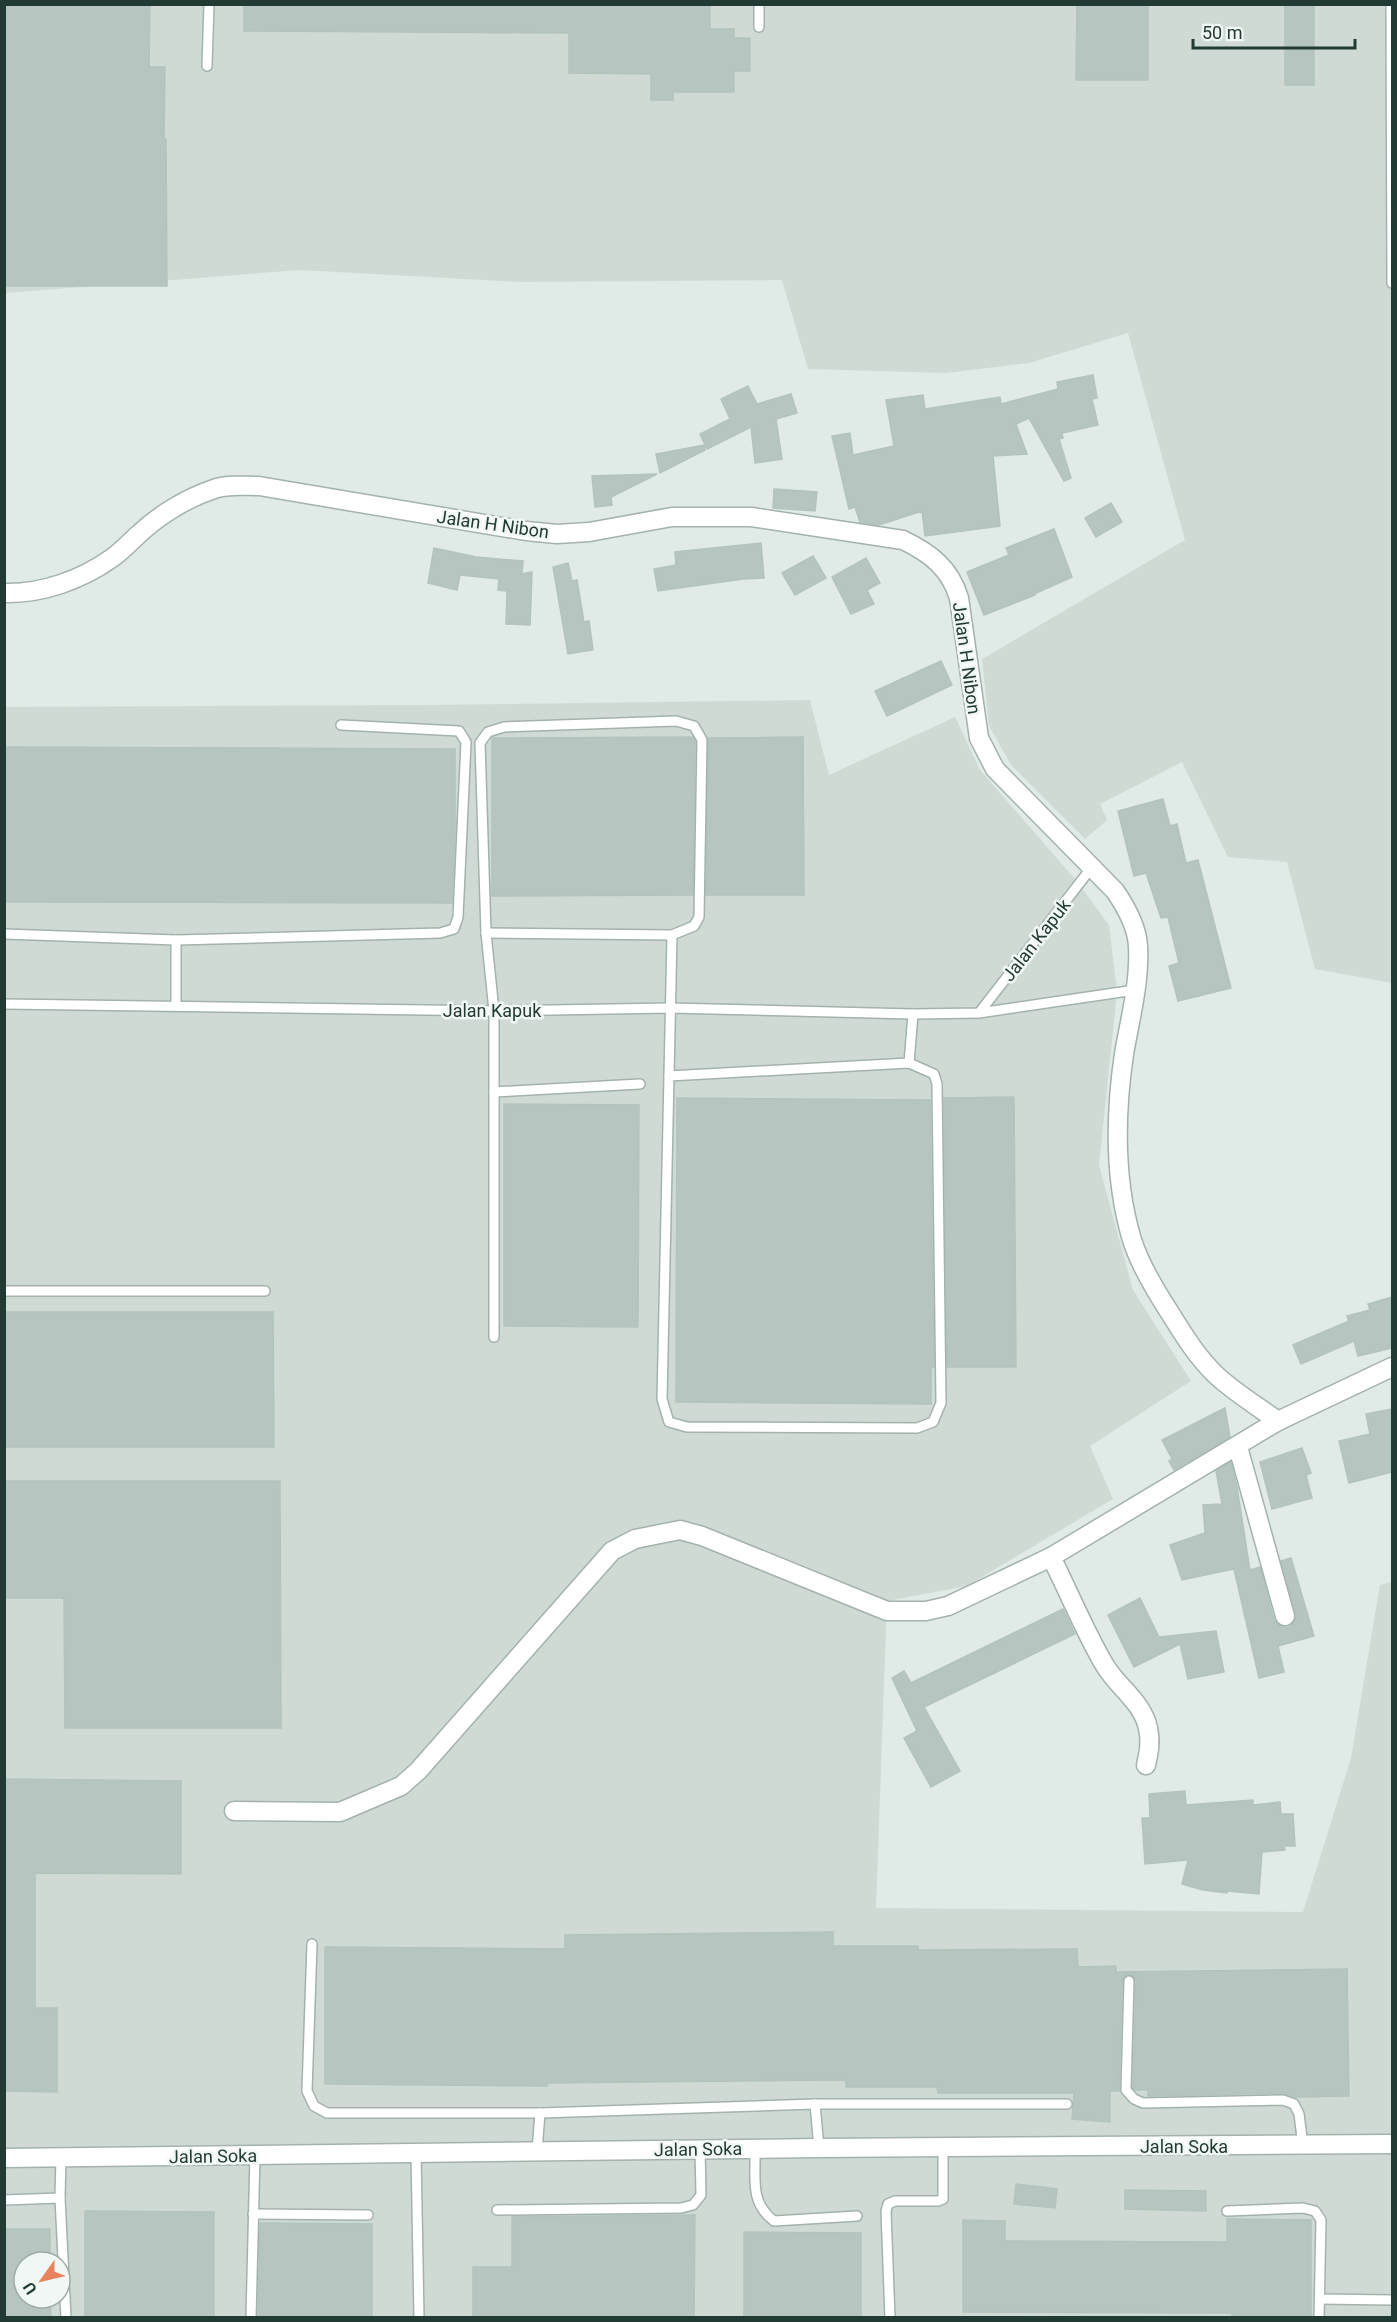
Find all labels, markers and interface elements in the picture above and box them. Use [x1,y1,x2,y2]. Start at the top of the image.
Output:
scale bar [1193,12,1355,50]
text: 50 m [1202,22,1242,43]
street label: Jalan H Nibon [436,506,550,542]
street label: Jalan H Nibon [949,601,985,715]
street label: Jalan Kapuk [997,894,1075,985]
street label: Jalan Kapuk [443,1000,542,1021]
street label: Jalan Soka [1140,2136,1228,2157]
street label: Jalan Soka [654,2138,742,2160]
street label: Jalan Soka [169,2145,257,2167]
north arrow [12,2250,72,2310]
text: U [19,2278,41,2298]

